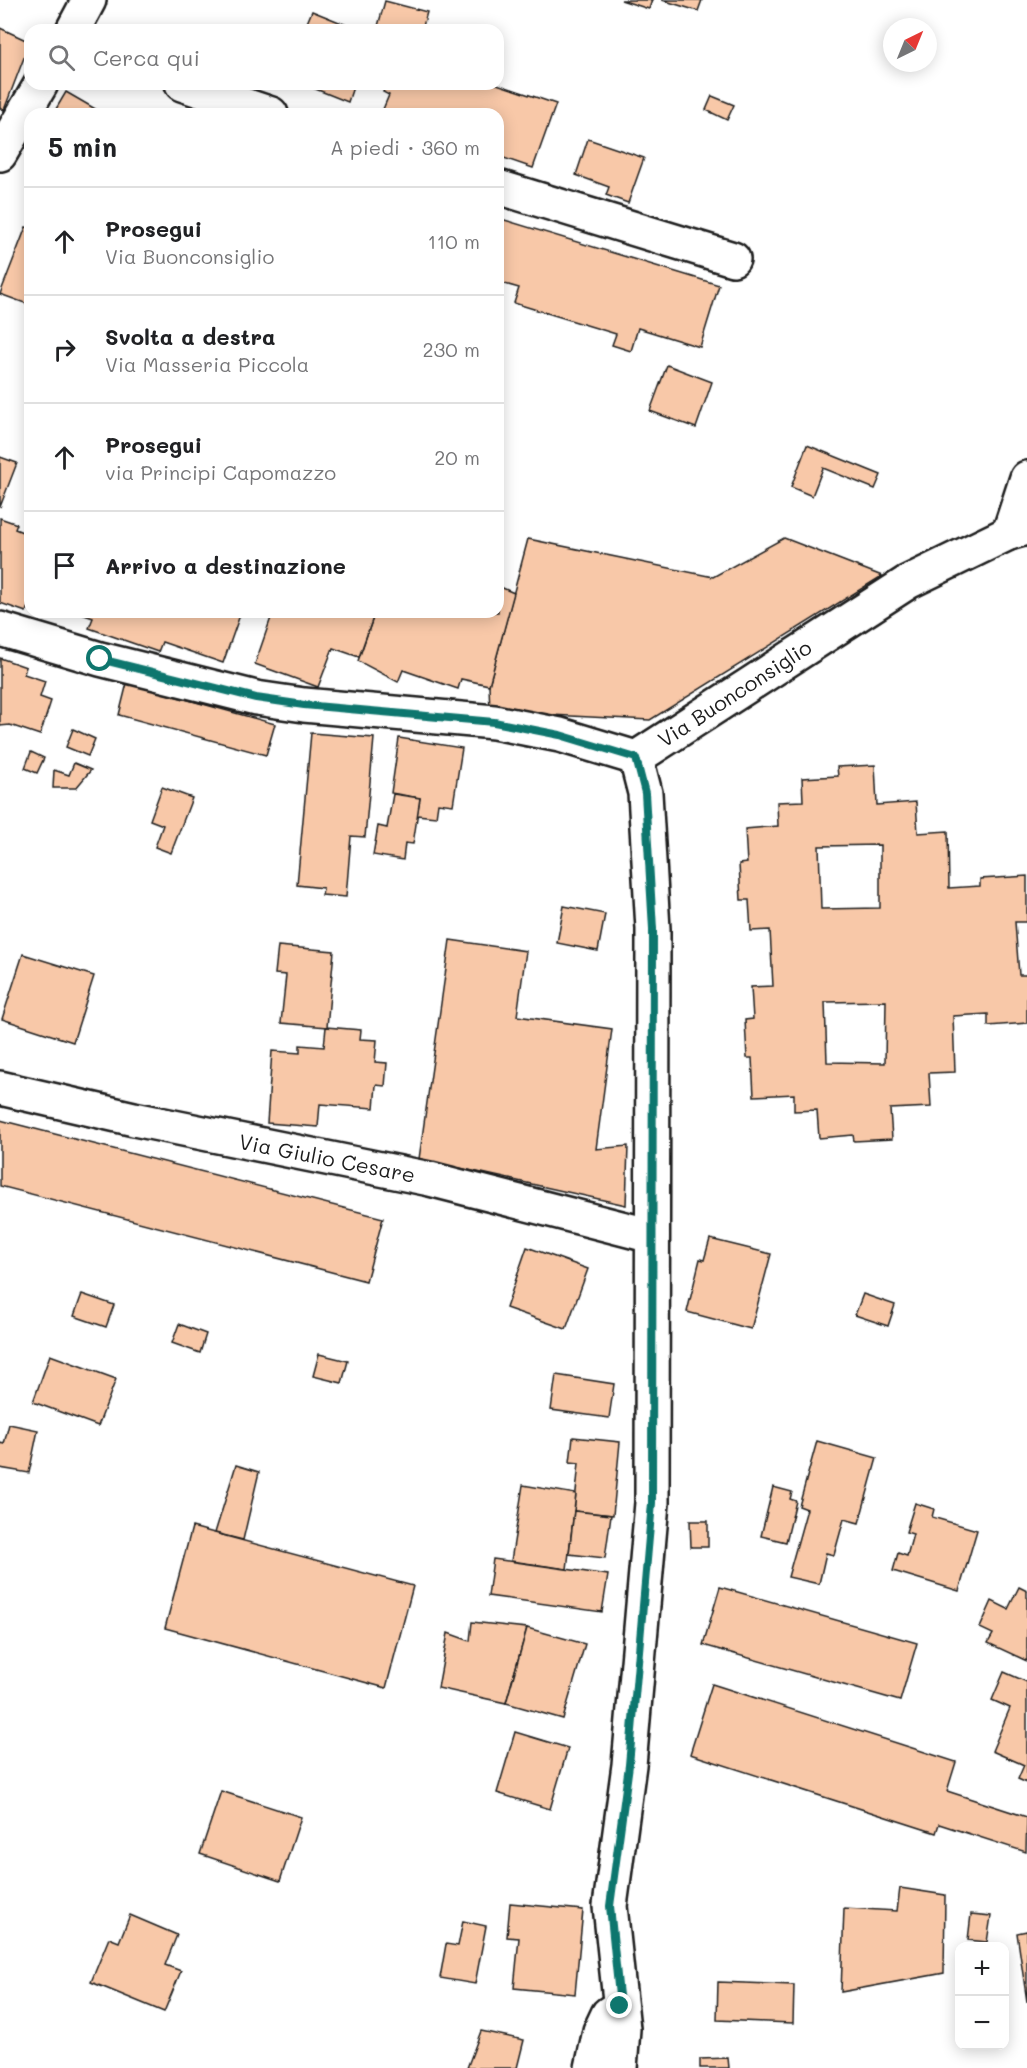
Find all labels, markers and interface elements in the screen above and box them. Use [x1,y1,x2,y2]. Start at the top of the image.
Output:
north arrow [883,18,937,72]
search box [24,24,504,90]
icon: search [45,41,78,74]
text: Cerca qui [93,43,200,72]
text: 5 min [48,130,117,164]
text: A piedi · 360 m [330,134,480,160]
text: Prosegui [105,214,202,243]
icon: ahead [48,225,81,258]
text: 110 m [427,228,480,254]
text: Via Buonconsiglio [105,243,274,269]
text: Svolta a destra [105,322,275,351]
icon: right [48,333,81,366]
text: 230 m [422,336,480,362]
text: Via Masseria Piccola [105,351,309,377]
text: Prosegui [105,430,202,459]
icon: ahead [48,441,81,474]
text: 20 m [434,444,480,470]
text: via Principi Capomazzo [105,459,336,485]
icon: arrive [48,549,81,582]
text: Arrivo a destinazione [105,551,346,580]
street label: Via Buonconsiglio [652,633,816,752]
route start [86,645,112,671]
street label: Via Giulio Cesare [237,1127,418,1188]
map controls [955,1942,1009,2050]
button: + [955,1942,1009,1996]
route end [606,1992,632,2018]
button: − [955,1996,1009,2050]

